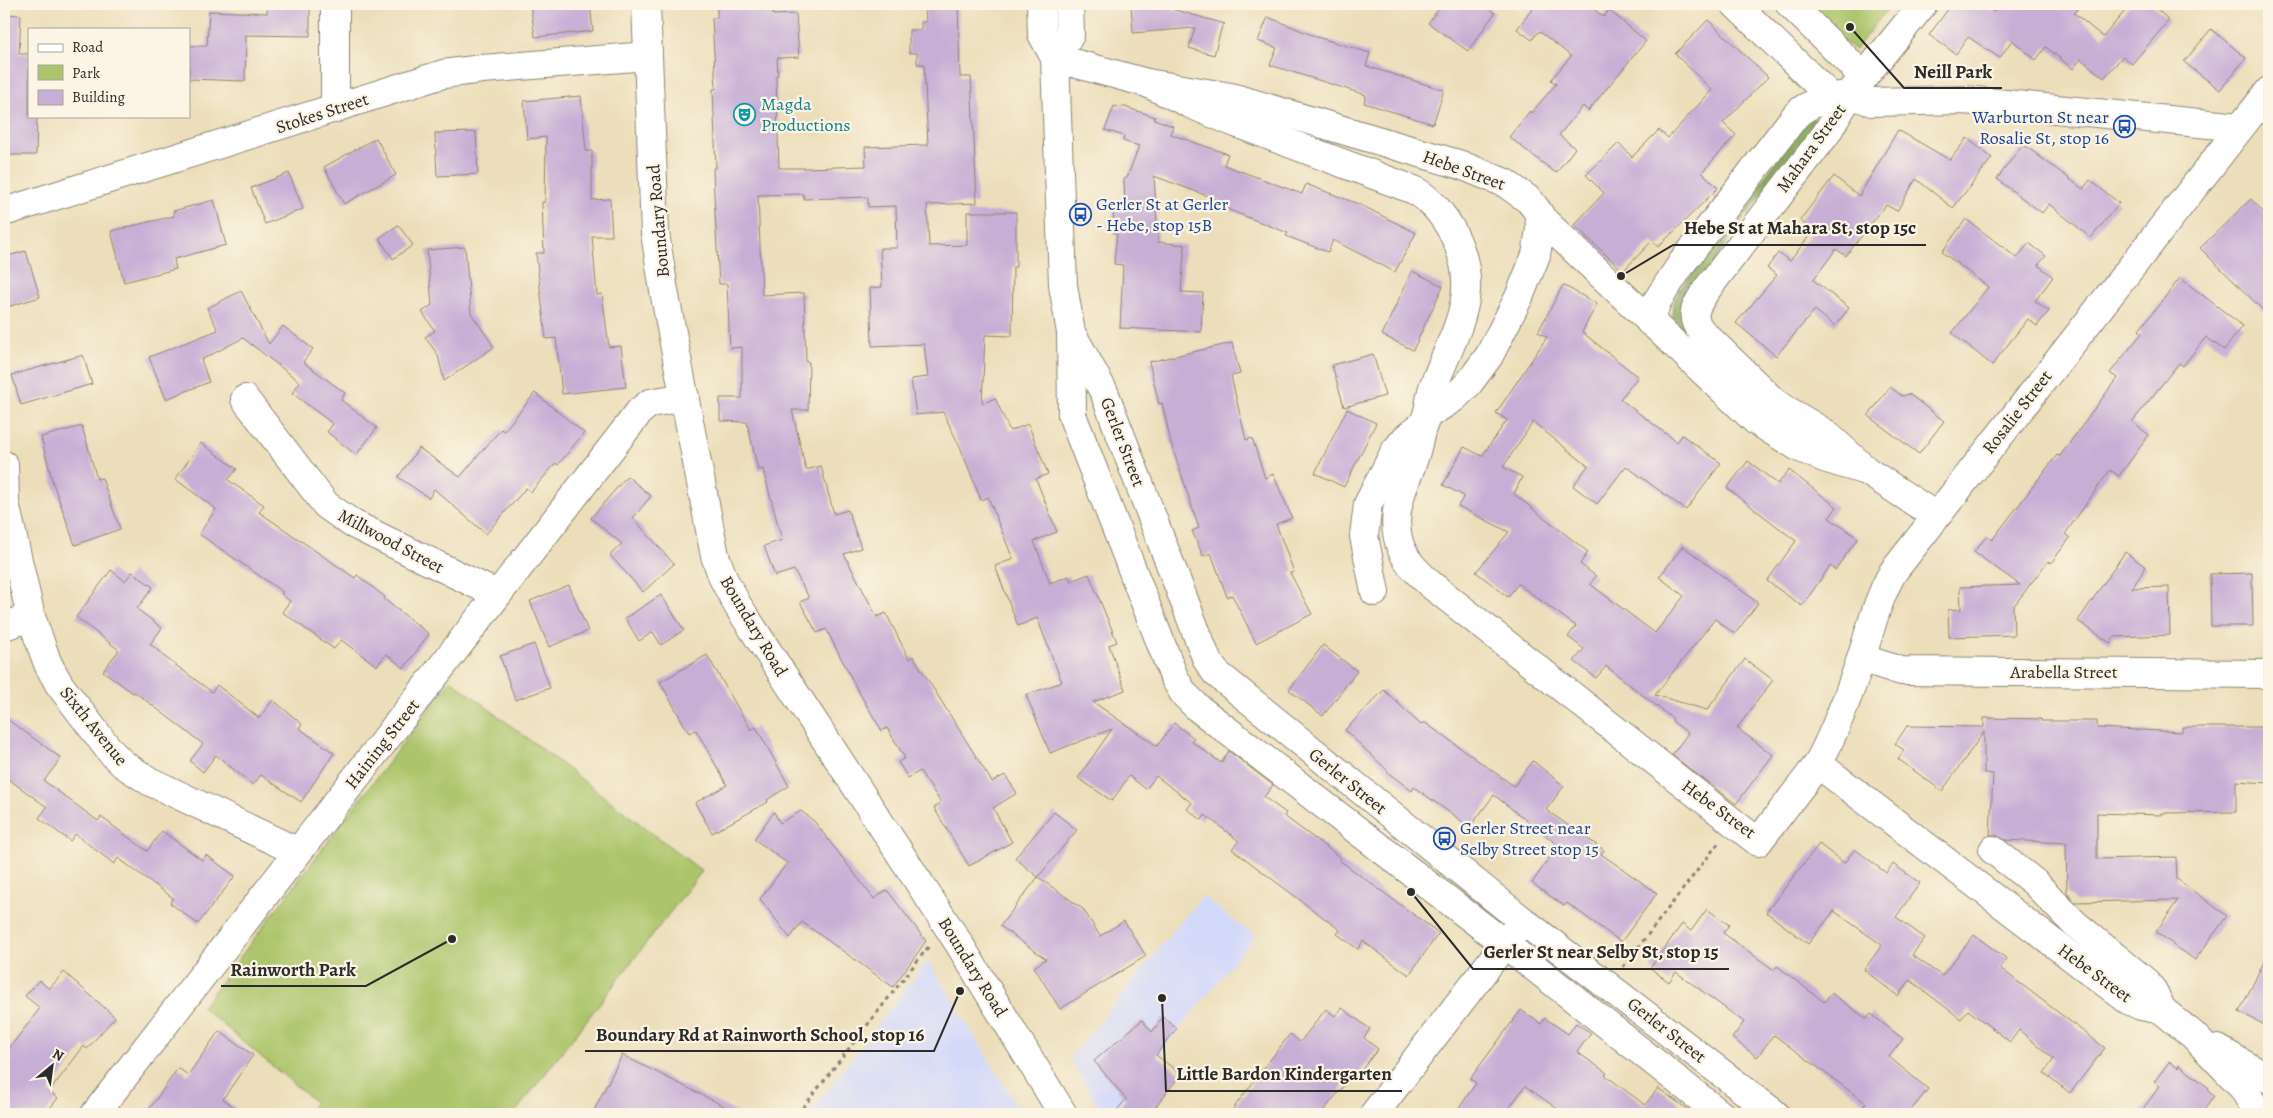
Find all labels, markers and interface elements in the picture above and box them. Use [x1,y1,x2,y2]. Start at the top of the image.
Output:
legend [28,28,190,118]
text: Road [72,37,104,57]
callout: Neill Park [1904,54,2002,88]
text: Neill Park [1914,59,1992,85]
text: Park [72,63,101,83]
text: Building [72,87,125,107]
street label: Stokes Street [273,87,371,139]
place label: Magda Productions [761,92,851,137]
street label: Mahara Street [1771,99,1851,197]
theatre icon: Magda Productions [733,102,757,126]
place label: Warburton St near Rosalie St, stop 16 [1971,105,2109,150]
bus stop icon: Warburton St near Rosalie St, stop 16 [2113,115,2137,139]
street label: Hebe Street [1419,144,1509,196]
street label: Boundary Road [641,163,675,279]
place label: Gerler St at Gerler - Hebe, stop 15B [1096,192,1229,237]
bus stop icon: Gerler St at Gerler - Hebe, stop 15B [1068,202,1092,226]
callout: Hebe St at Mahara St, stop 15c [1673,211,1926,245]
text: Hebe St at Mahara St, stop 15c [1684,215,1916,241]
street label: Rosalie Street [1977,365,2057,459]
street label: Gerler Street [1095,394,1151,490]
street label: Millwood Street [334,503,448,579]
street label: Boundary Road [715,571,794,681]
street label: Arabella Street [2009,660,2118,684]
street label: Sixth Avenue [55,681,133,771]
street label: Haining Street [339,694,425,794]
street label: Gerler Street [1304,742,1392,820]
street label: Hebe Street [1677,774,1761,844]
place label: Gerler Street near Selby Street stop 15 [1460,816,1599,861]
bus stop icon: Gerler Street near Selby Street stop 15 [1432,826,1456,850]
street label: Boundary Road [933,913,1013,1022]
callout: Gerler St near Selby St, stop 15 [1473,935,1729,969]
street label: Hebe Street [2053,938,2137,1008]
text: Gerler St near Selby St, stop 15 [1483,939,1719,965]
callout: Rainworth Park [221,952,366,986]
text: Rainworth Park [230,957,356,983]
street label: Gerler Street [1623,992,1711,1068]
callout: Boundary Rd at Rainworth School, stop 16 [585,1017,934,1051]
text: Boundary Rd at Rainworth School, stop 16 [596,1022,924,1048]
north arrow [28,1040,78,1090]
text: N [49,1044,67,1066]
callout: Little Bardon Kindergarten [1166,1057,1402,1091]
text: Little Bardon Kindergarten [1176,1061,1392,1087]

